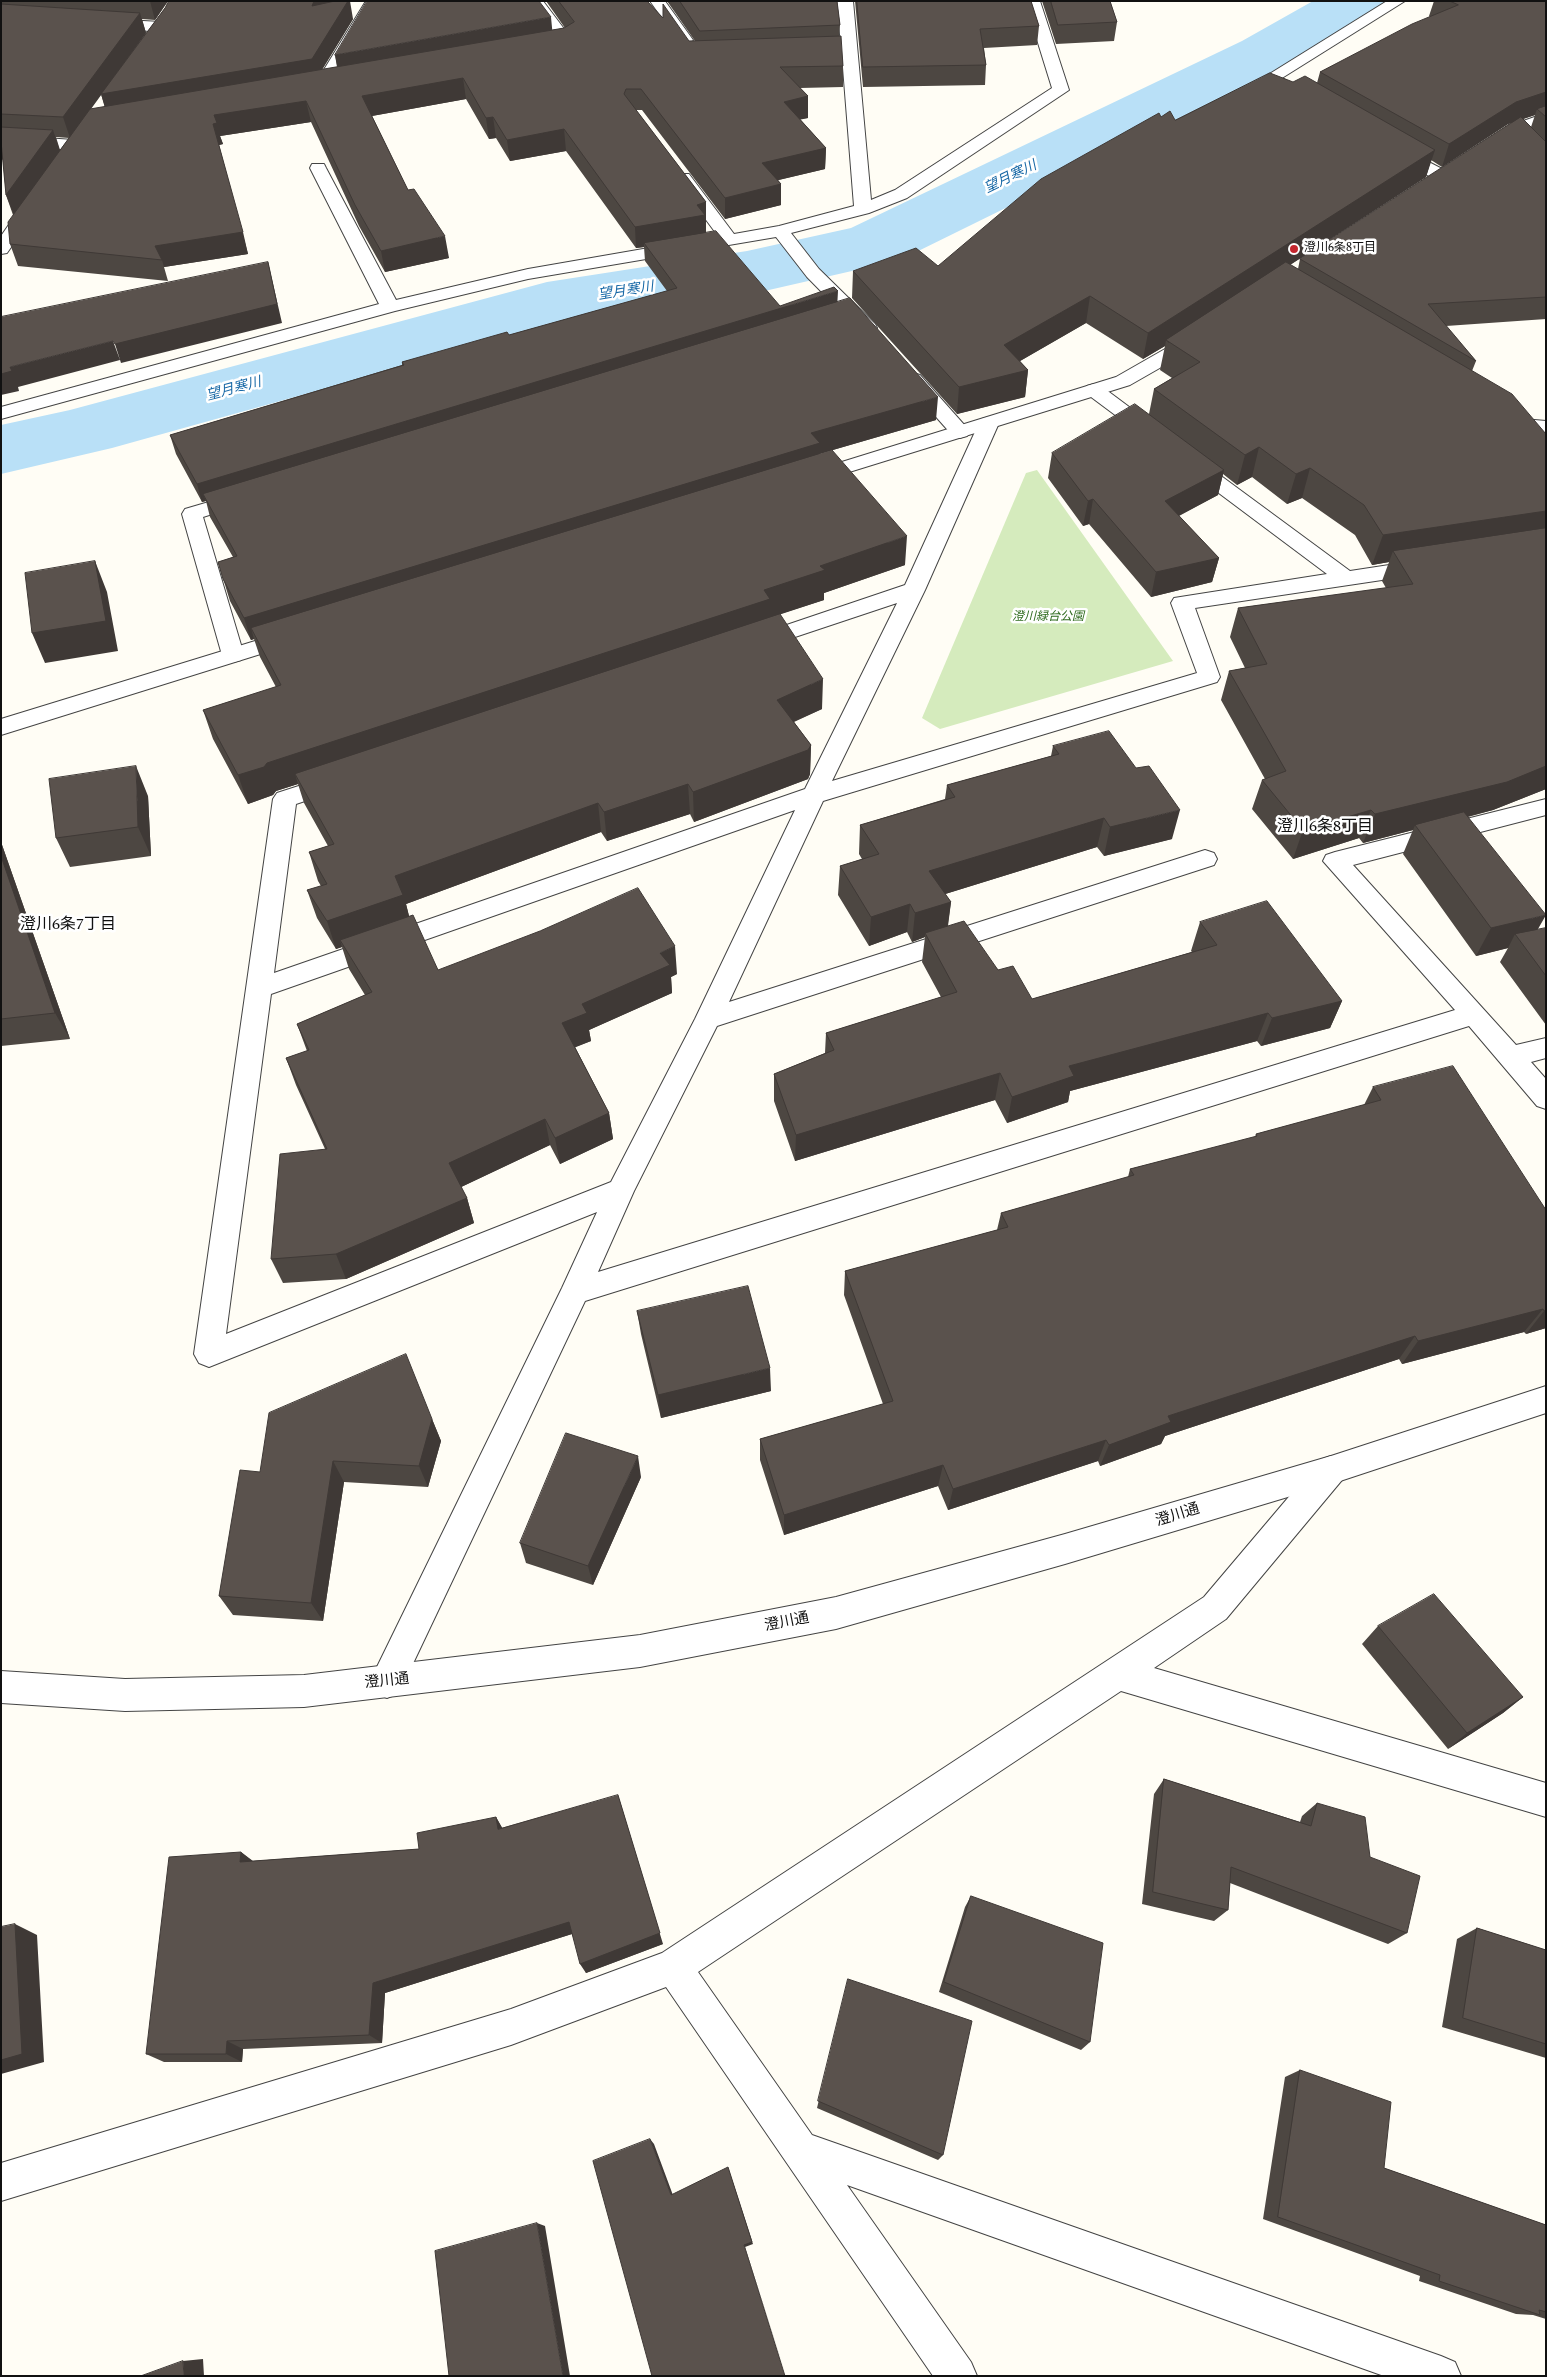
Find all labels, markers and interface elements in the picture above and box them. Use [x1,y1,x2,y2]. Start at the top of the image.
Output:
water label: 望月寒川 [982,158,1040,198]
place label: 澄川6条8丁目 [1304,242,1376,256]
marker: 澄川6条8丁目 [1288,243,1300,255]
water label: 望月寒川 [597,279,655,305]
water label: 望月寒川 [205,375,263,405]
park label: 澄川緑台公園 [1012,611,1084,625]
district label: 澄川6条8丁目 [1277,818,1373,838]
district label: 澄川6条7丁目 [20,916,116,936]
street label: 澄川通 [1154,1501,1202,1531]
street label: 澄川通 [763,1610,811,1636]
street label: 澄川通 [364,1671,410,1693]

